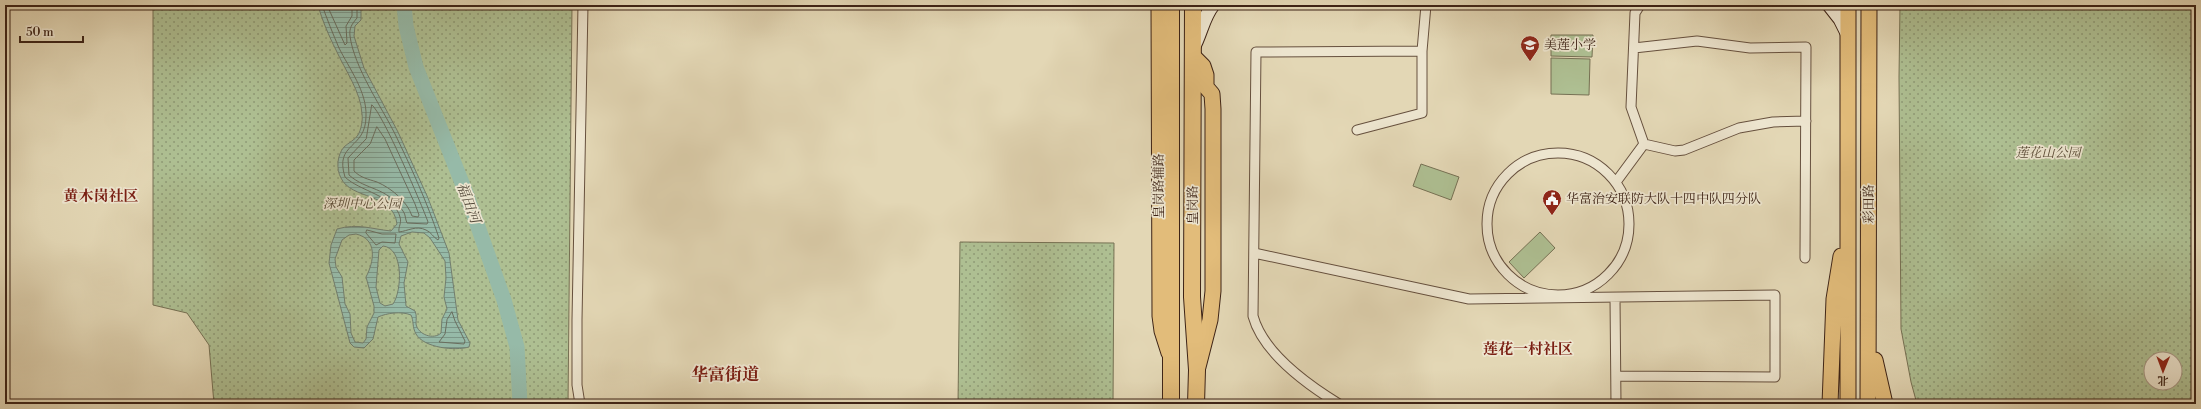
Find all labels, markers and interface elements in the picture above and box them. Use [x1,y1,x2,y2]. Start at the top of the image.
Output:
scale bar [20,18,83,44]
text: 50 m [26,25,54,40]
school or university icon: 美莲小学 [1519,34,1541,62]
place label: 美莲小学 [1544,37,1596,53]
park label: 莲花山公园 [2015,145,2082,161]
street label: 皇岗路辅路 [1151,153,1167,219]
water label: 福田河 [452,180,485,229]
street label: 彩田路 [1861,184,1877,224]
street label: 皇岗路 [1185,185,1201,225]
district label: 黄木岗社区 [63,187,139,206]
public building icon: 华富治安联防大队十四中队四分队 [1541,188,1563,216]
place label: 华富治安联防大队十四中队四分队 [1566,191,1761,207]
park label: 深圳中心公园 [323,196,403,212]
district label: 莲花一村社区 [1483,340,1573,359]
north arrow [2143,351,2183,391]
district label: 华富街道 [691,364,759,386]
text: 北 [2157,373,2168,387]

